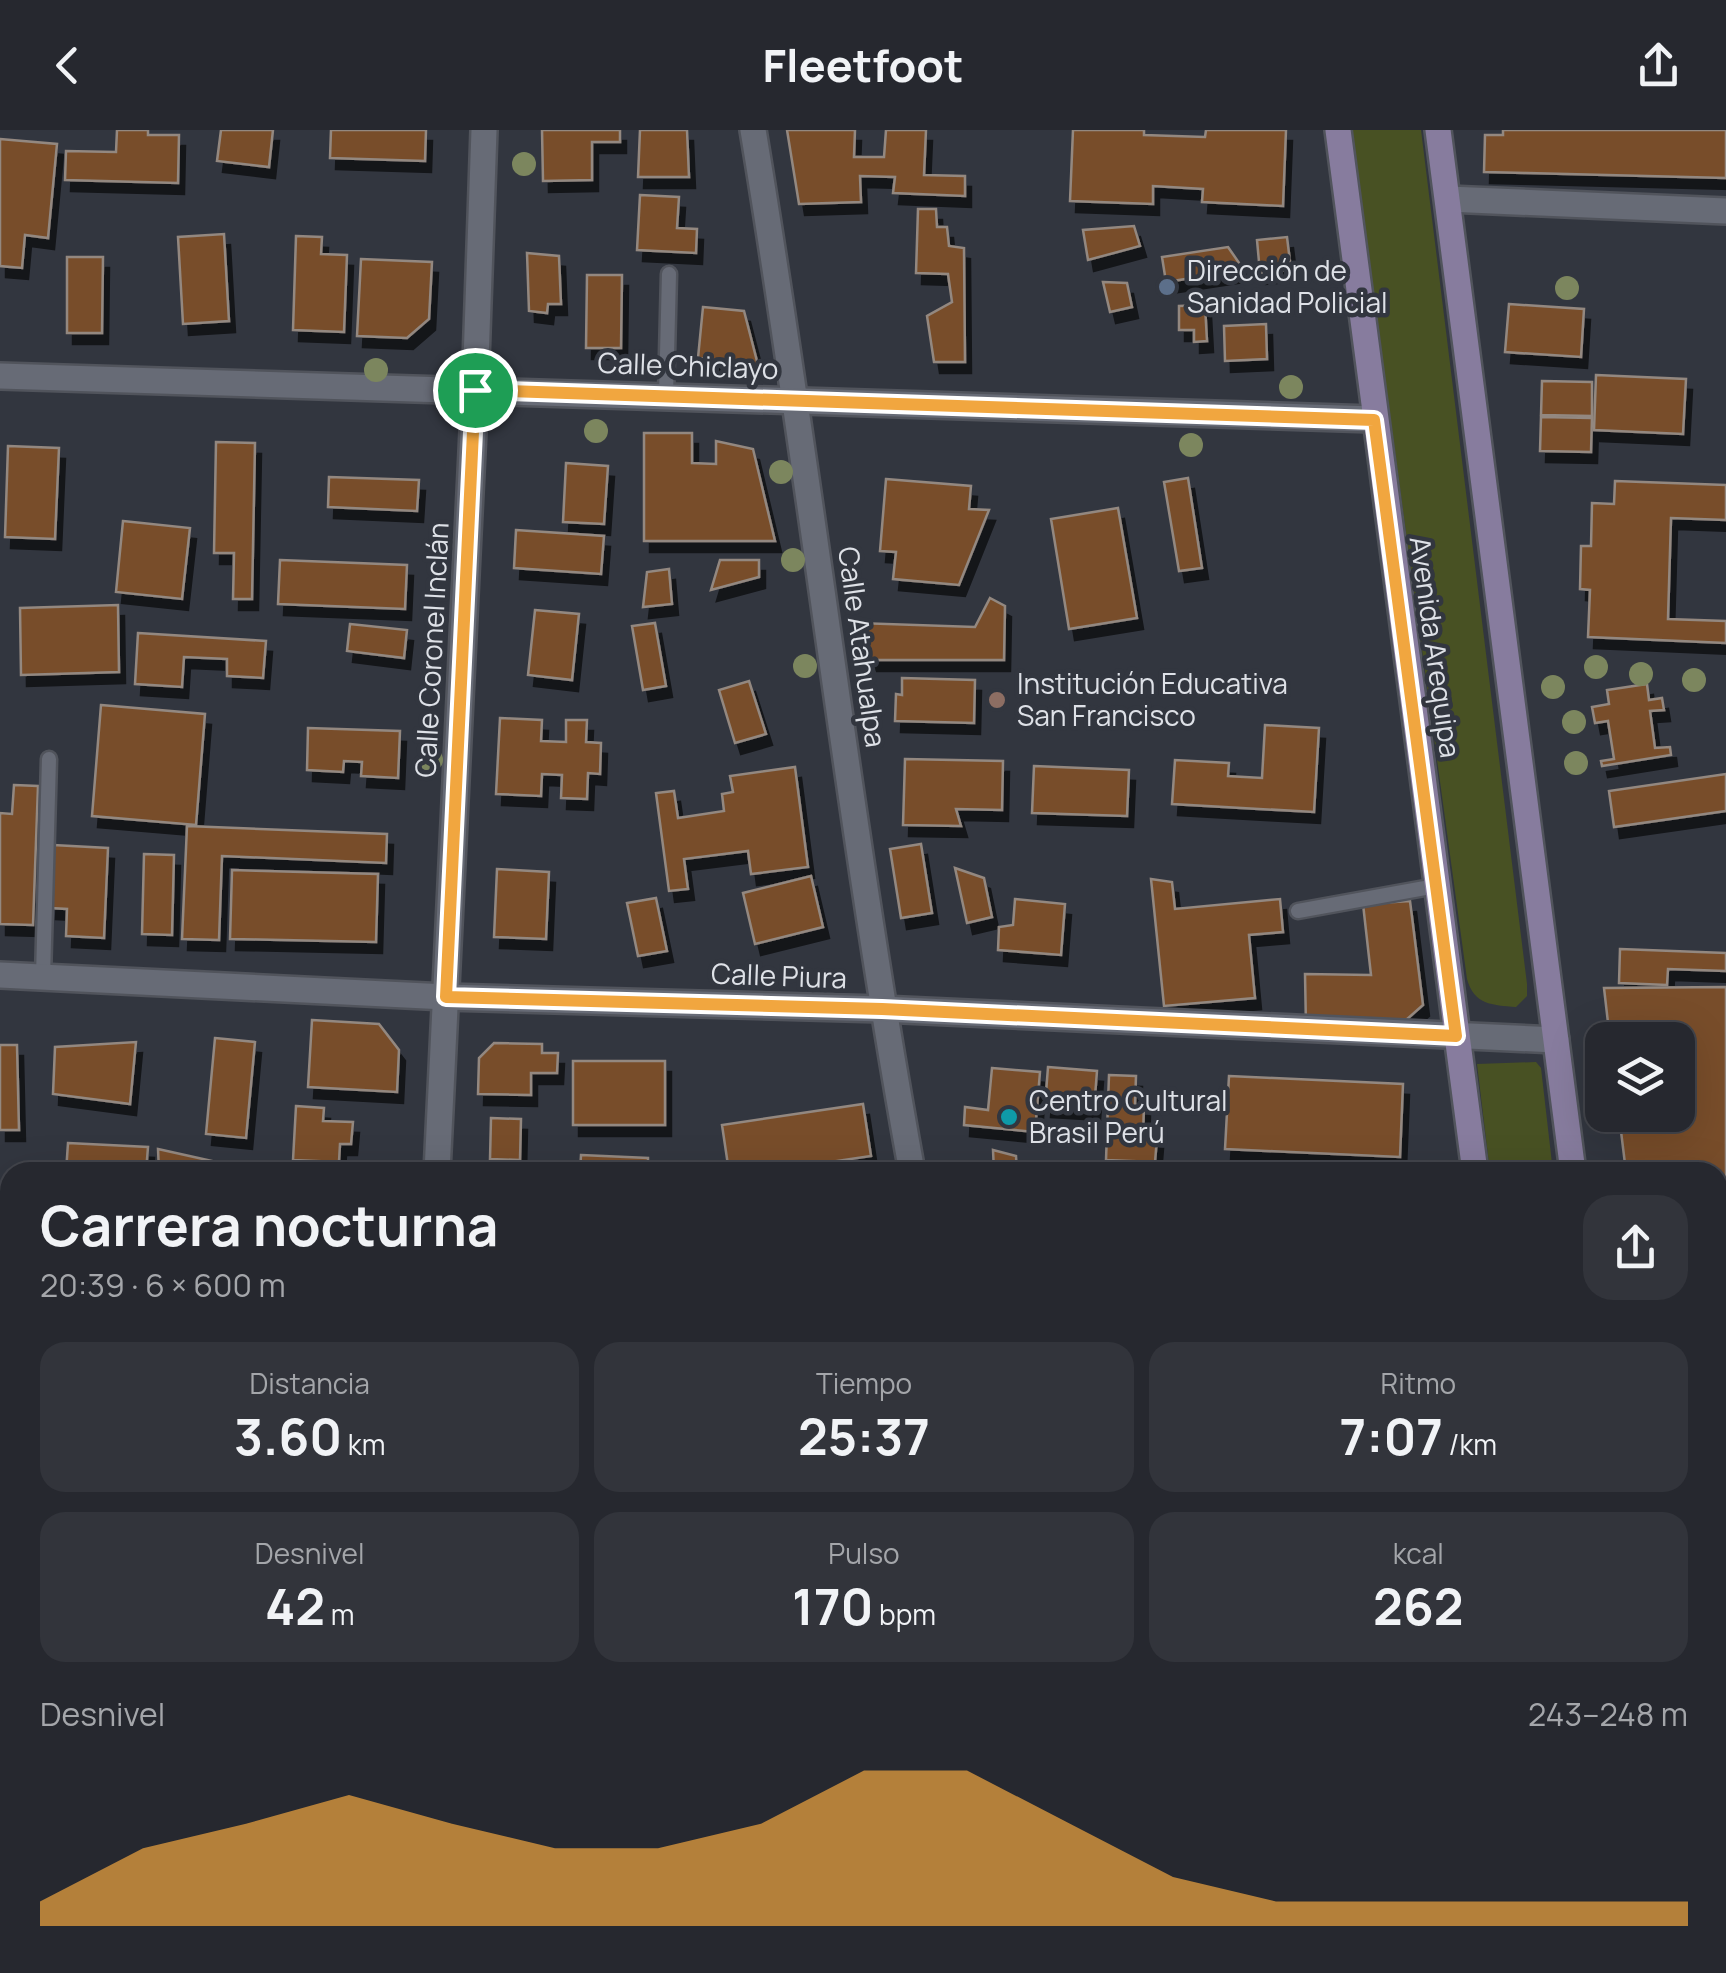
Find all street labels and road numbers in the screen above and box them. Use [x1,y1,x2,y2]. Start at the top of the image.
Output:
street label: Calle Chiclayo [597,343,779,387]
street label: Calle Coronel Inclán [405,521,457,779]
street label: Avenida Arequipa [1402,534,1470,760]
street label: Calle Atahualpa [830,544,896,750]
street label: Calle Piura [711,954,848,996]

